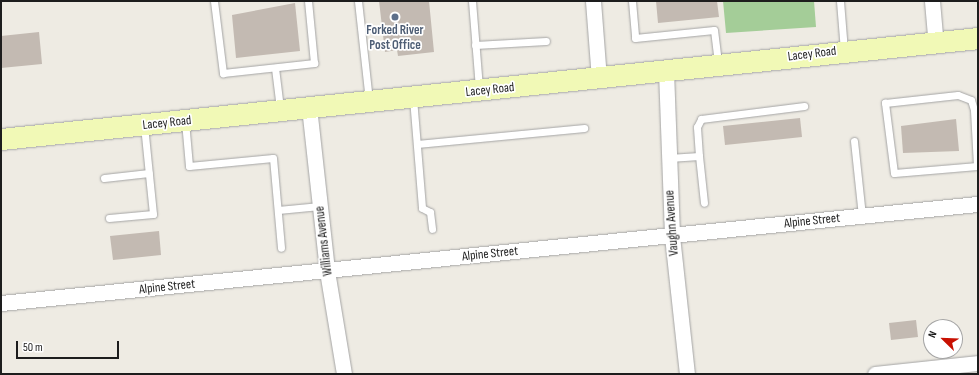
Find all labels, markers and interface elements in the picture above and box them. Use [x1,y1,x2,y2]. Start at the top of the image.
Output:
marker: Forked River Post Office [390,12,400,22]
place label: Forked River Post Office [366,23,424,54]
street label: Lacey Road [787,43,837,65]
street label: Lacey Road [465,80,515,100]
street label: Lacey Road [142,113,192,133]
street label: Vaughn Avenue [662,190,682,256]
street label: Williams Avenue [312,205,336,277]
street label: Alpine Street [783,210,841,232]
street label: Alpine Street [461,243,519,265]
street label: Alpine Street [138,276,196,298]
north arrow [923,319,963,359]
text: N [925,329,940,340]
scale bar [18,333,121,359]
text: 50 m [23,340,43,355]

